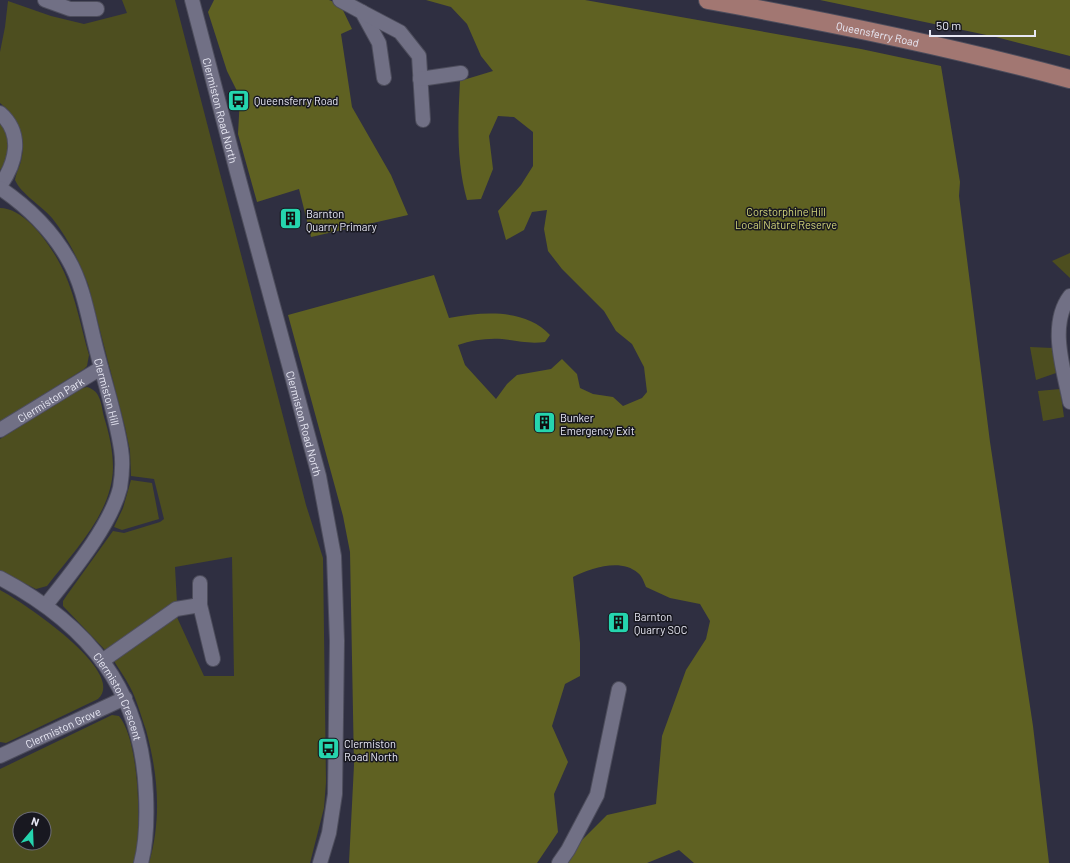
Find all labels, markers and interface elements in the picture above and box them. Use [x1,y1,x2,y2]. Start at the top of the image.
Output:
scale bar [930,12,1035,38]
street label: Queensferry Road [835,18,920,48]
text: 50 m [936,18,961,32]
street label: Clermiston Road North [201,56,241,164]
bus stop icon: Queensferry Road [225,87,251,113]
place label: Queensferry Road [254,94,338,107]
park label: Corstorphine Hill Local Nature Reserve [735,205,837,231]
building icon: Barnton Quarry Primary [278,206,304,232]
place label: Barnton Quarry Primary [306,207,377,233]
street label: Clermiston Hill [92,356,123,427]
street label: Clermiston Road North [284,369,325,477]
street label: Clermiston Park [15,373,86,425]
building icon: Bunker Emergency Exit [531,410,557,436]
place label: Bunker Emergency Exit [560,411,635,437]
building icon: Barnton Quarry SOC [605,609,631,635]
place label: Barnton Quarry SOC [634,610,687,636]
street label: Clermiston Crescent [91,649,145,742]
street label: Clermiston Grove [23,704,102,750]
bus stop icon: Clermiston Road North [315,736,341,762]
place label: Clermiston Road North [344,737,398,763]
north arrow [12,811,52,851]
text: N [30,814,41,828]

